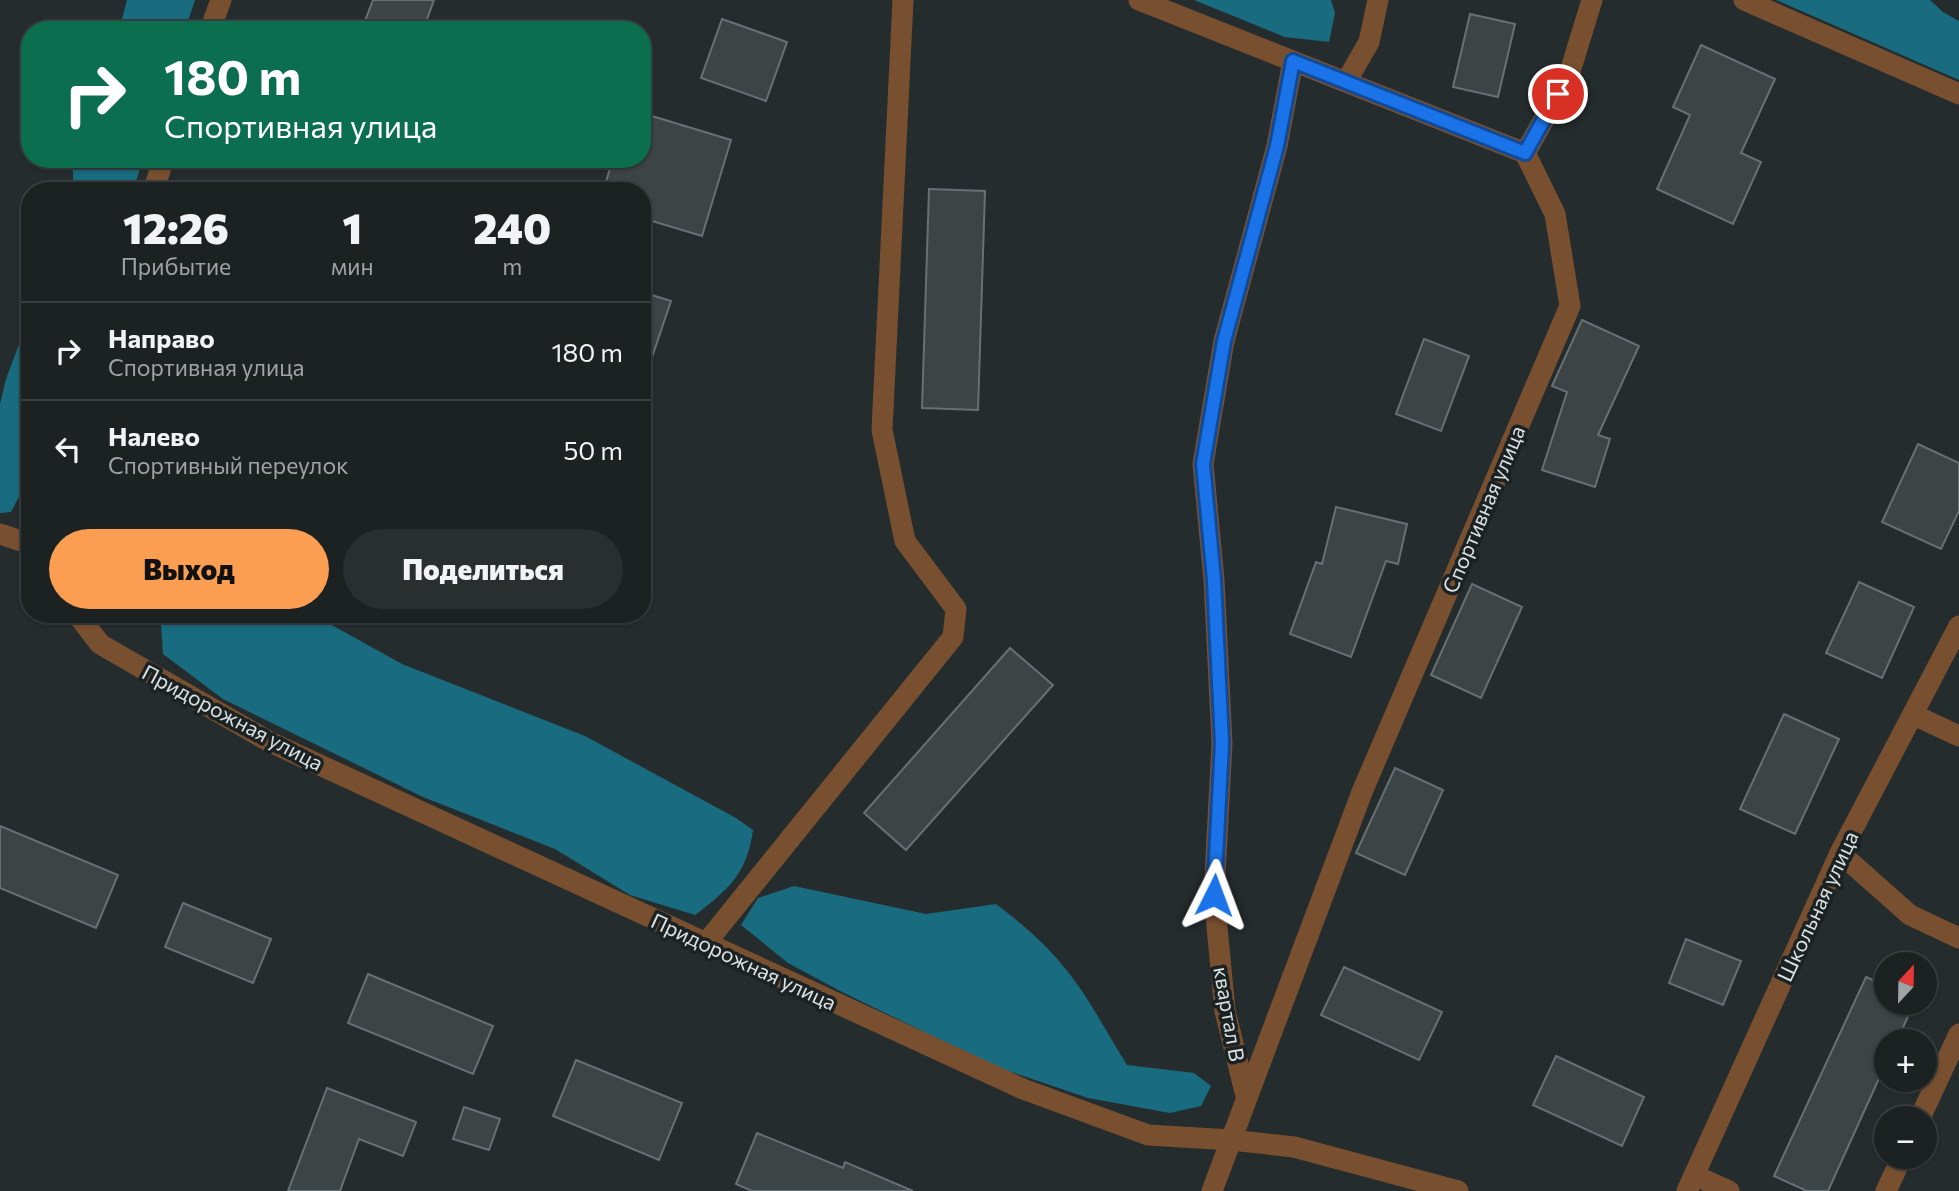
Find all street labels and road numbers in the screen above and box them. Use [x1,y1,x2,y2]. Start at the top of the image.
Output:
street label: Спортивная улица [1436,422,1530,596]
street label: Придорожная улица [138,659,328,775]
street label: Школьная улица [1771,827,1863,985]
street label: Придорожная улица [648,907,840,1015]
street label: квартал В [1209,965,1251,1063]

